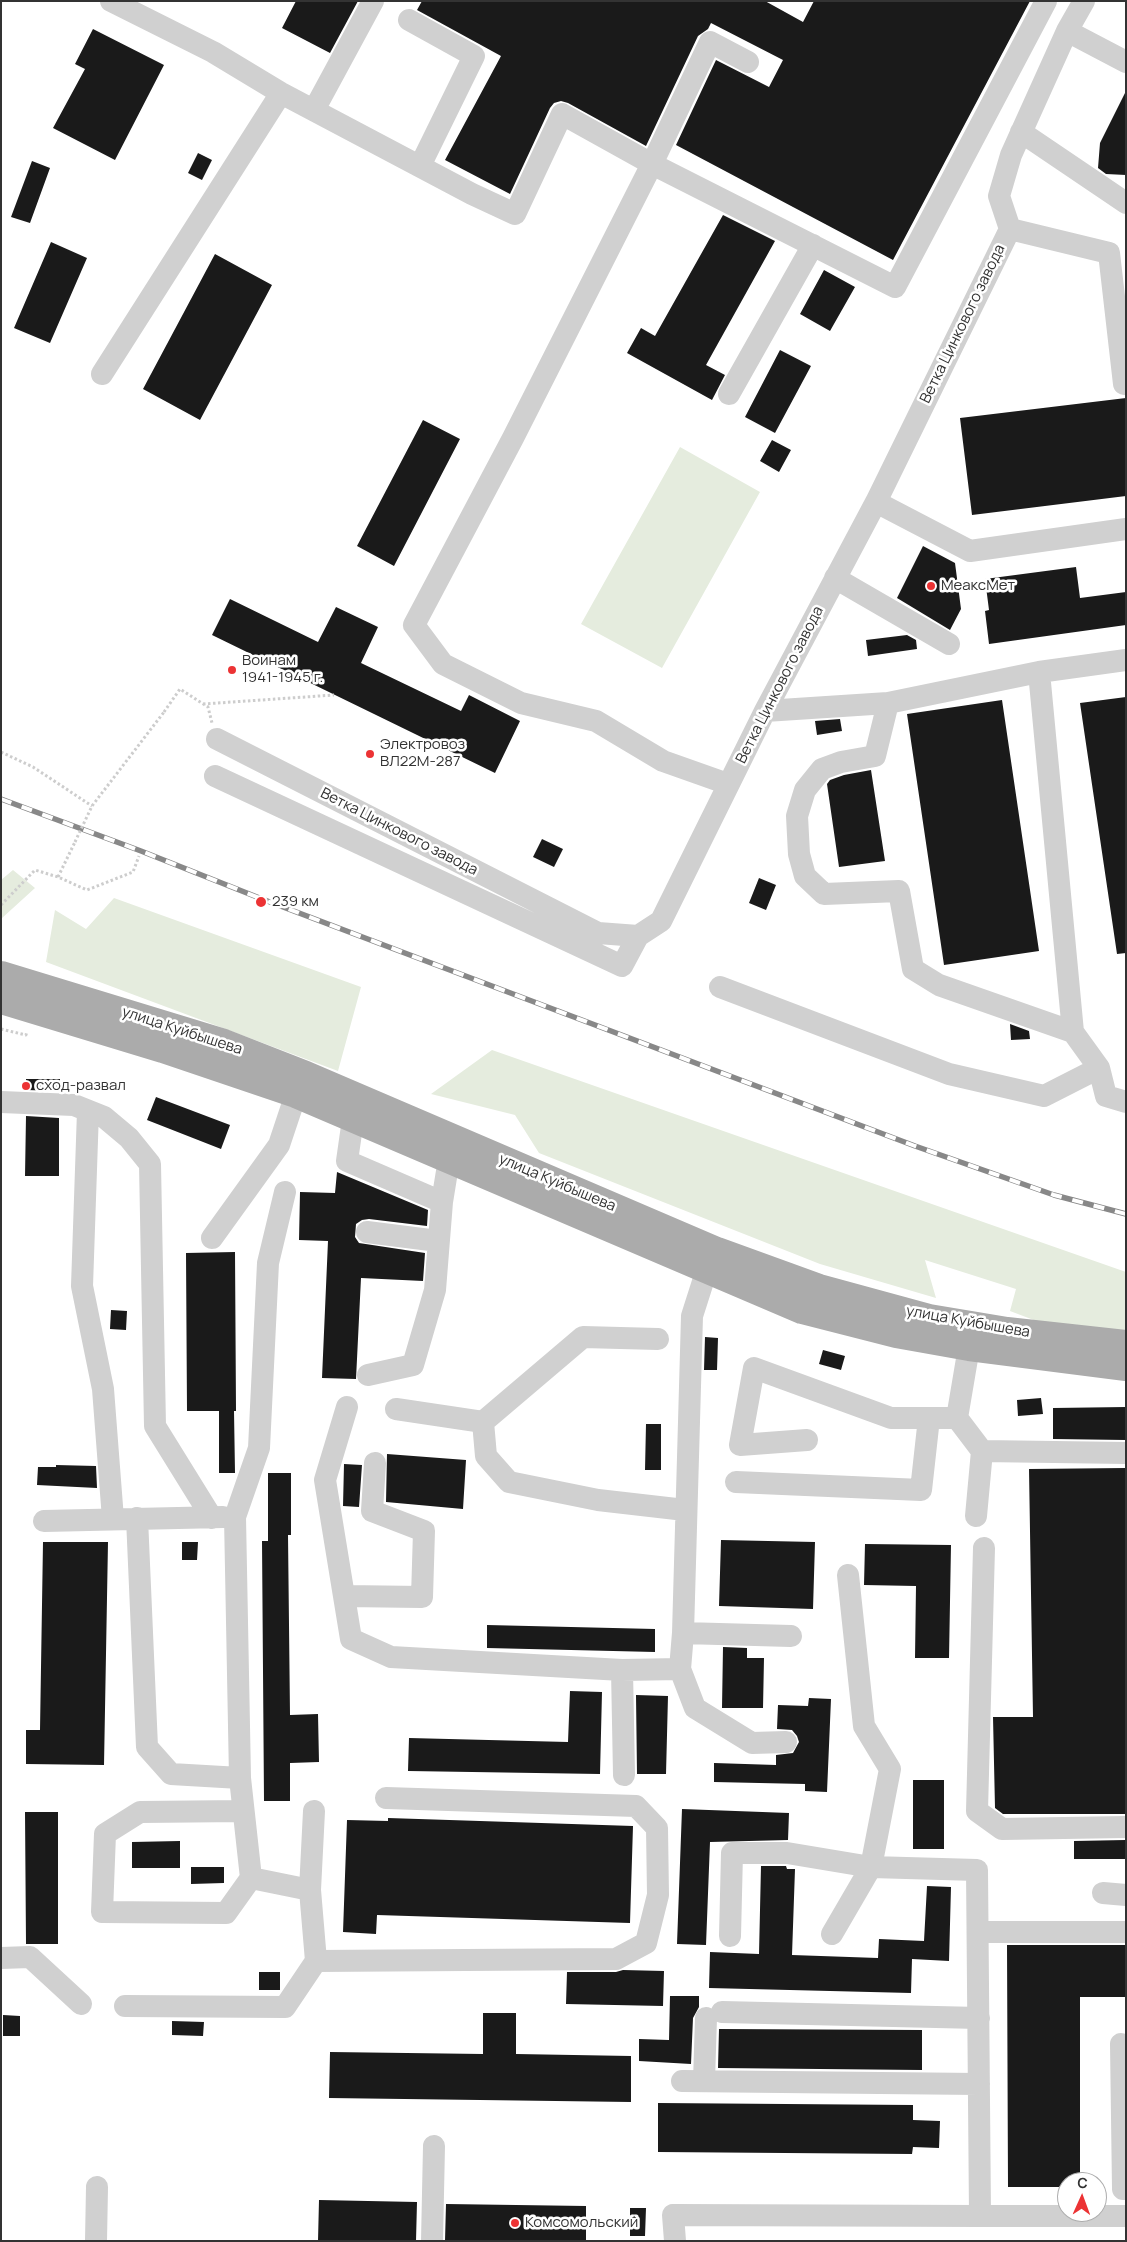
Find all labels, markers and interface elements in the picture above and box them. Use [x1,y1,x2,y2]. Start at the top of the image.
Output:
street label: Ветка Цинкового завода [917,242,1009,406]
place label: МеаксМет [941,577,1015,595]
marker: МеаксМет [925,580,937,592]
street label: Ветка Цинкового завода [732,603,828,767]
place label: Воинам 1941-1945 г. [242,652,323,687]
marker: Воинам 1941-1945 г. [226,664,238,676]
place label: Электровоз ВЛ22М-287 [380,736,465,771]
marker: Электровоз ВЛ22М-287 [364,748,376,760]
street label: Ветка Цинкового завода [317,784,481,880]
place label: 239 км [272,893,319,911]
marker: 239 км [254,895,268,909]
street label: улица Куйбышева [120,1003,244,1059]
place label: сход-развал [36,1077,126,1095]
marker: сход-развал [20,1080,32,1092]
street label: улица Куйбышева [496,1150,618,1216]
street label: улица Куйбышева [905,1302,1031,1342]
north arrow [1057,2172,1107,2222]
text: С [1077,2173,1088,2192]
place label: Комсомольский [525,2214,638,2232]
marker: Комсомольский [509,2217,521,2229]

